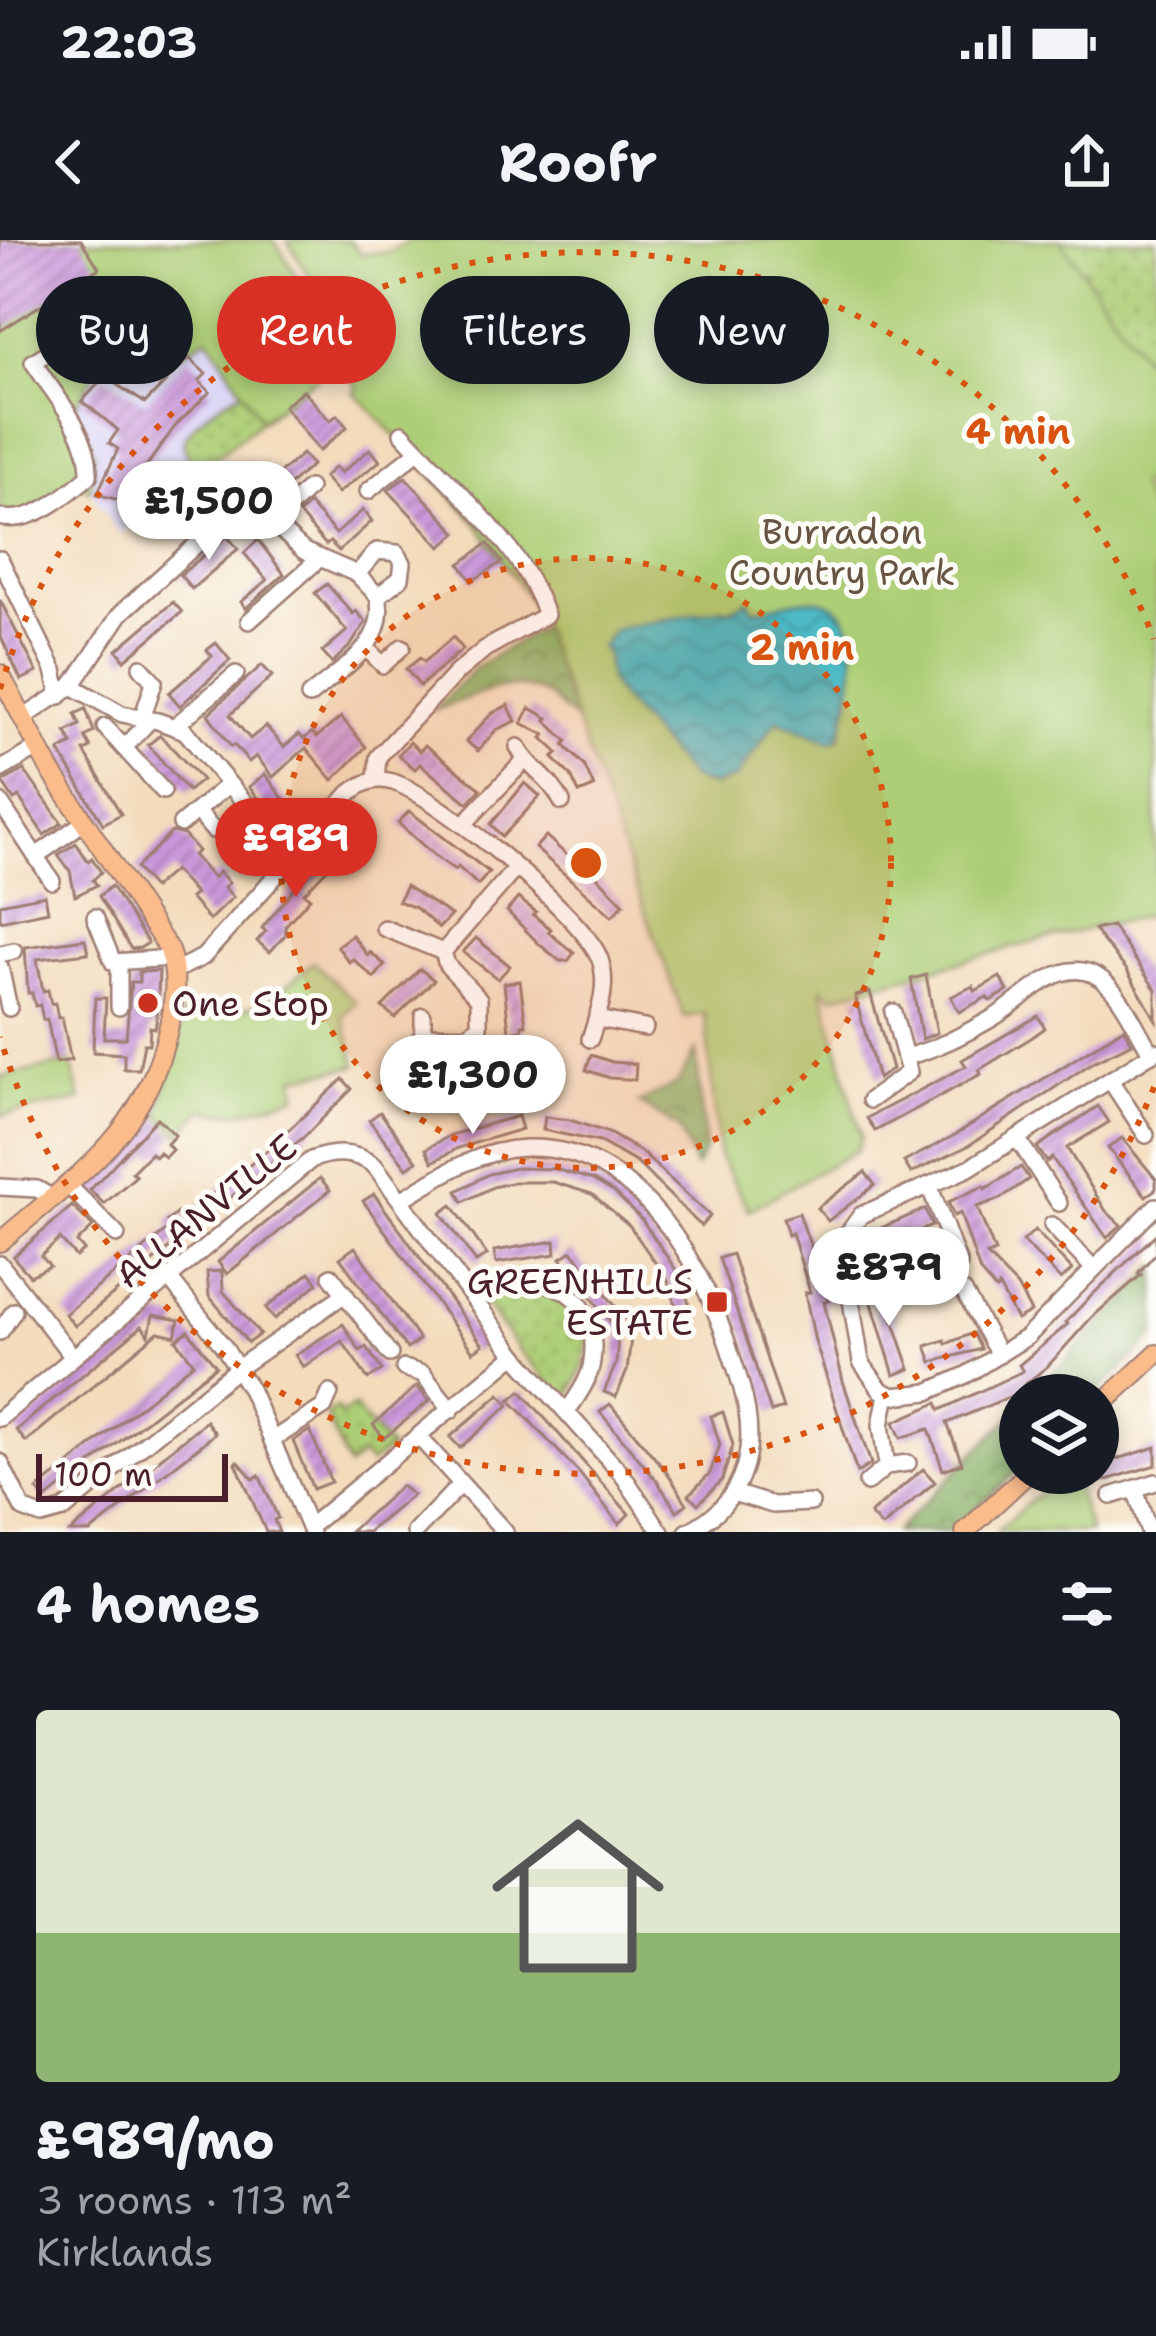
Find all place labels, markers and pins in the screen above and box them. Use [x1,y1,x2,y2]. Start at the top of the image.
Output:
pin: £1,500 [111,461,307,563]
pin: £989 [225,798,367,900]
centre of rings [565,842,607,884]
place label: One Stop [172,979,329,1028]
marker: One Stop [135,990,161,1016]
pin: £1,300 [375,1035,571,1137]
pin: £879 [818,1227,960,1329]
place label: GREENHILLS ESTATE [467,1257,693,1347]
marker: GREENHILLS ESTATE [704,1289,730,1315]

